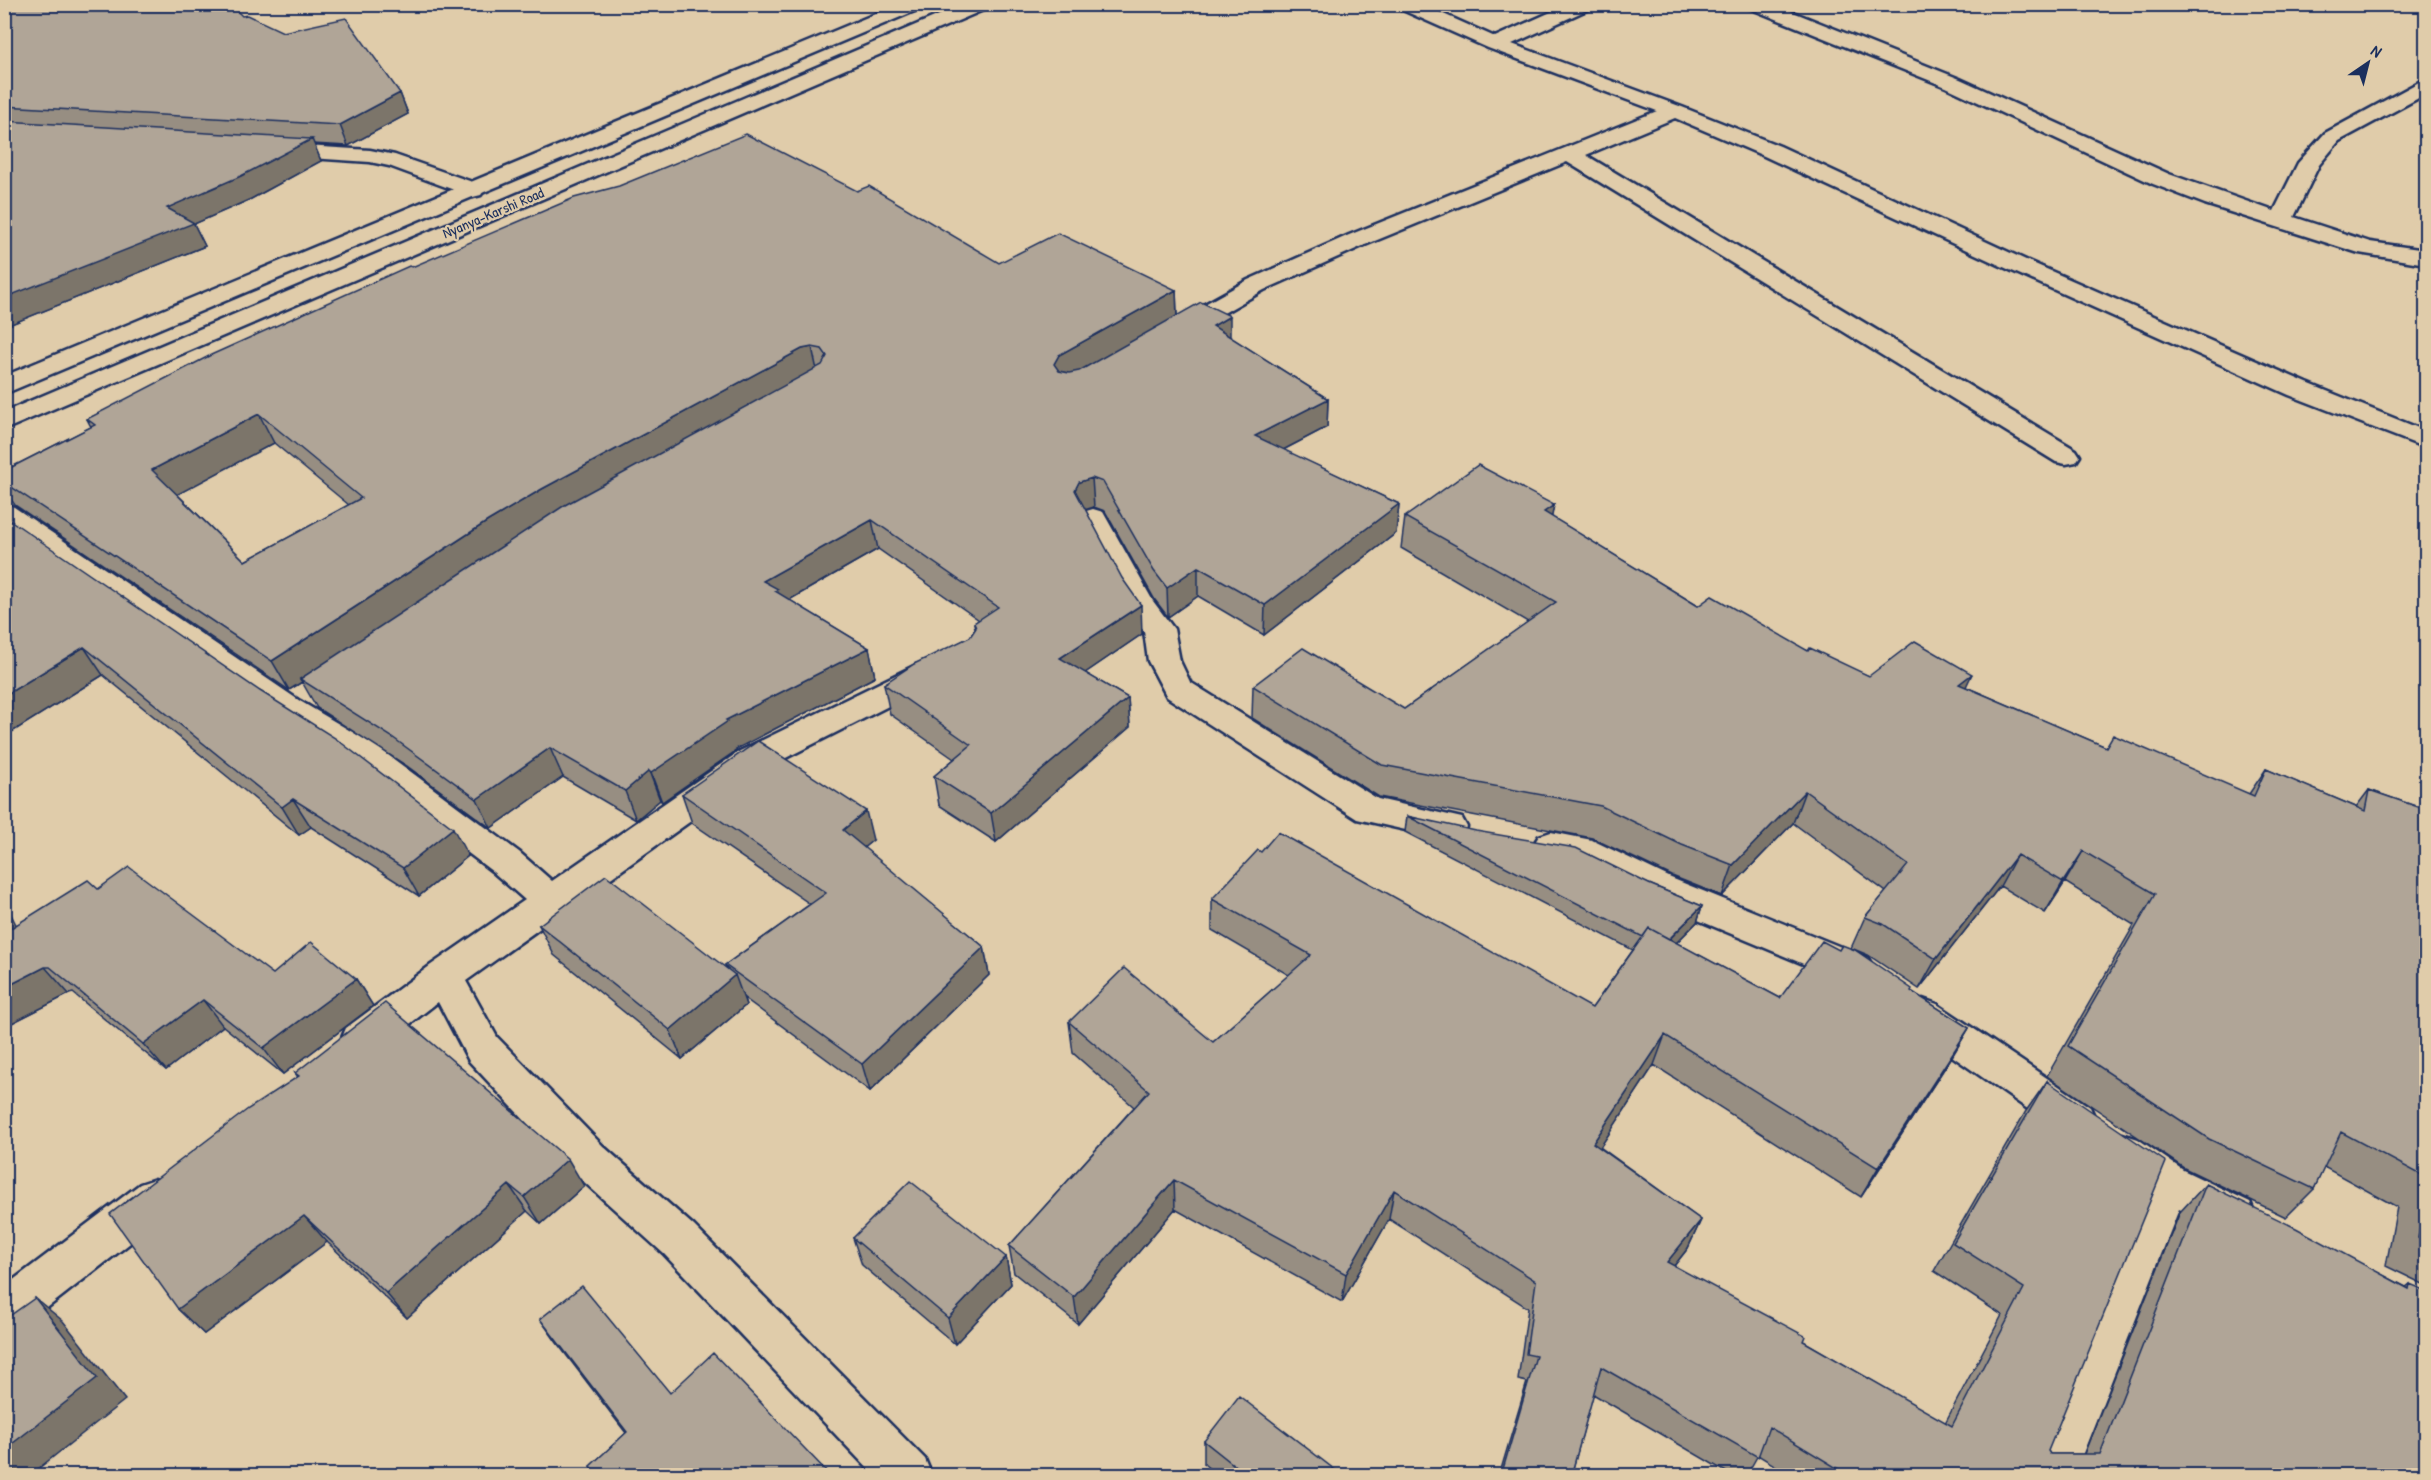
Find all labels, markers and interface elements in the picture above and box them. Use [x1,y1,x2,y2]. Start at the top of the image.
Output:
north arrow [2338,33,2398,93]
text: N [2367,39,2387,62]
street label: Nyanya-Karshi Road [439,182,547,243]

